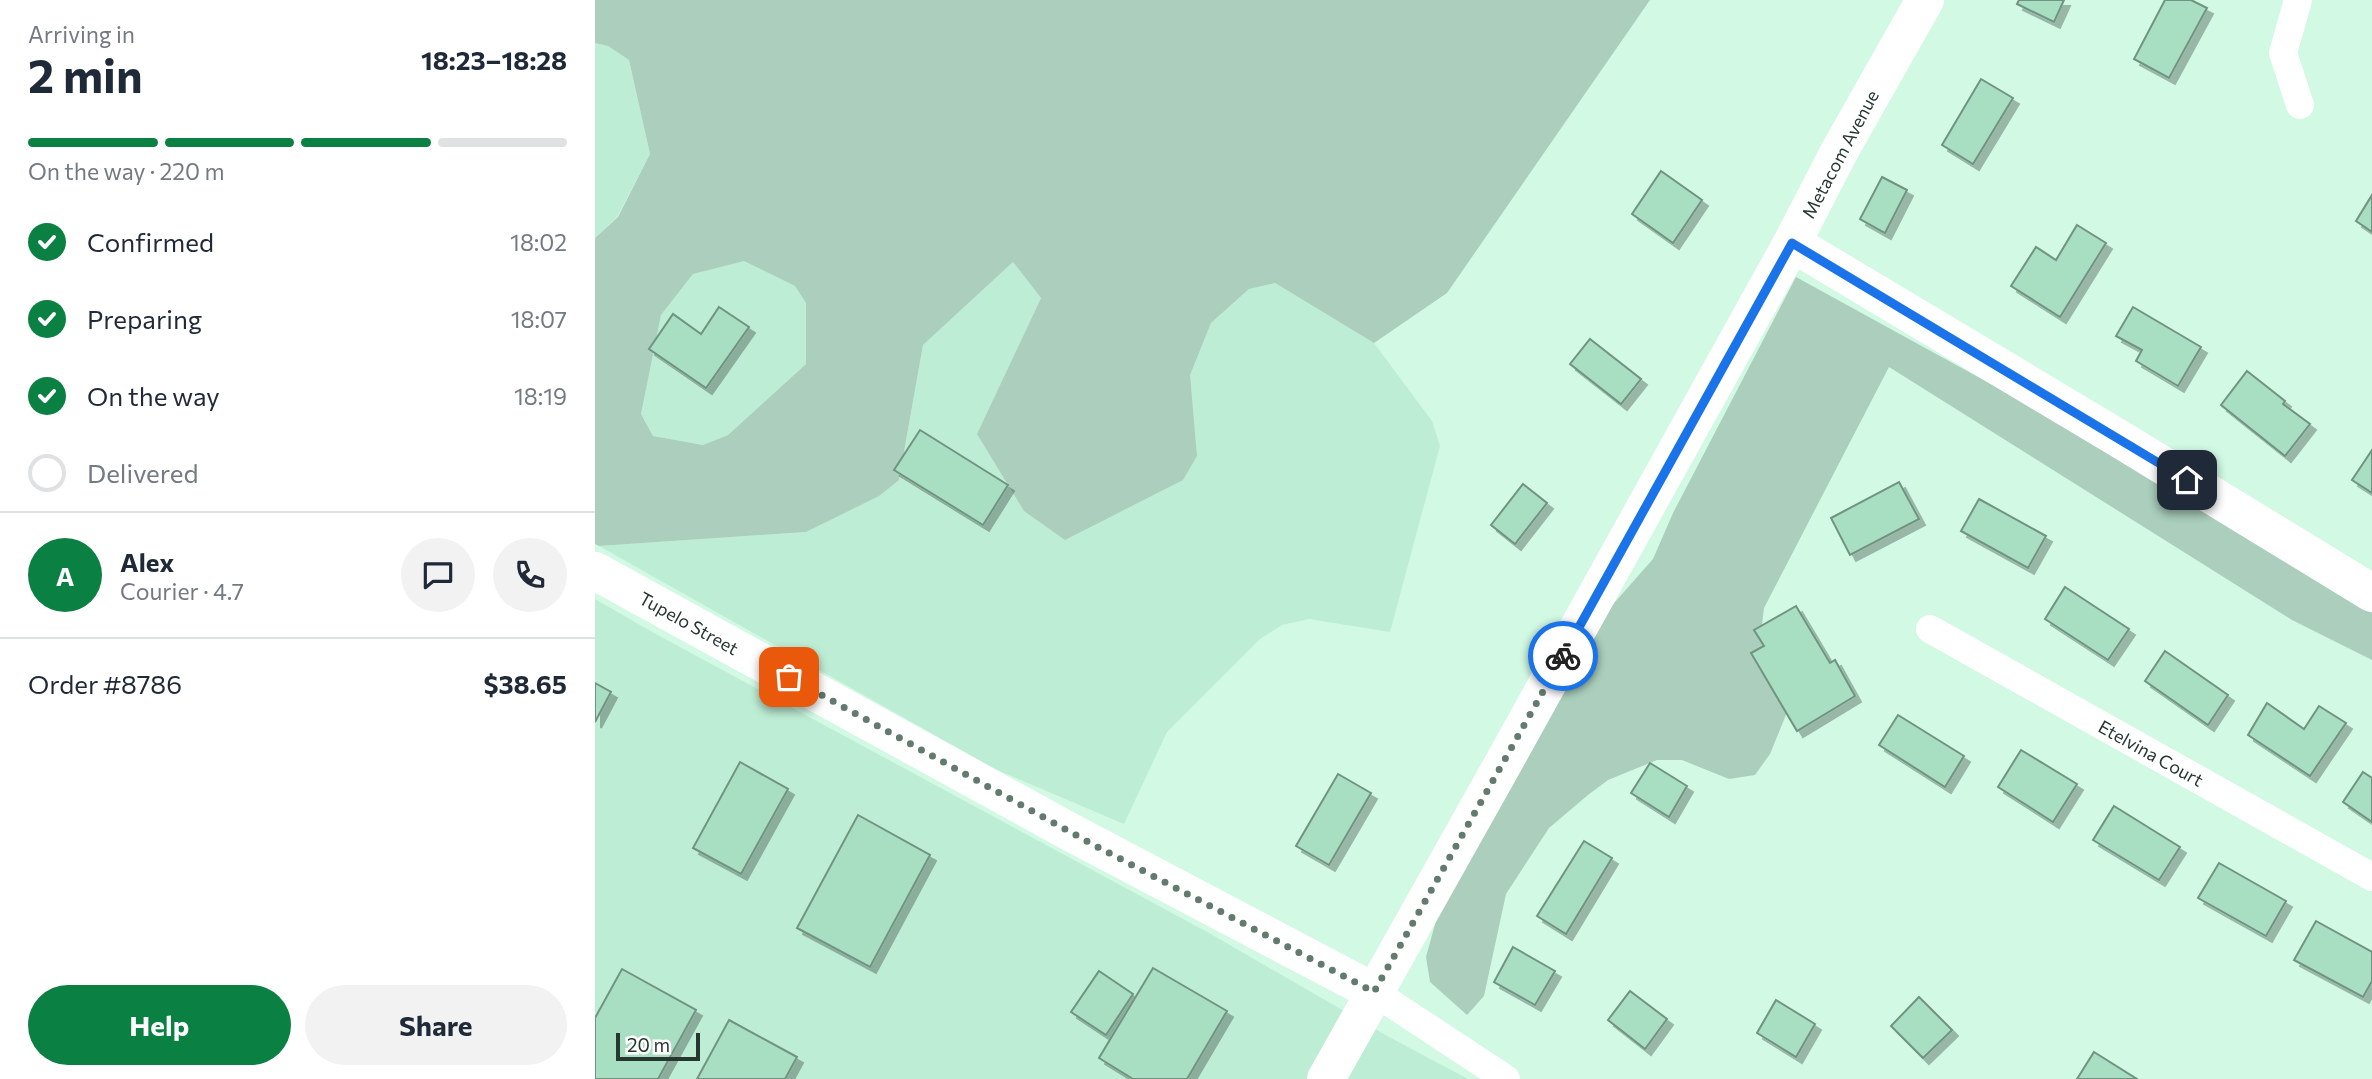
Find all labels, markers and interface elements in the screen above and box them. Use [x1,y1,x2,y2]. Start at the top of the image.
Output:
text: Arriving in [28,20,135,48]
text: 18:23–18:28 [421,44,567,75]
text: 2 min [28,46,143,102]
street label: Metacom Avenue [1797,86,1883,222]
text: On the way · 220 m [28,157,225,185]
icon: check [28,223,66,261]
text: Confirmed [87,226,214,257]
text: 18:02 [510,228,567,256]
icon: check [28,300,66,338]
text: Preparing [87,303,202,334]
text: 18:07 [511,305,567,333]
icon: check [28,377,66,415]
text: On the way [87,380,220,411]
text: 18:19 [514,382,567,410]
pin [2157,450,2217,510]
text: Delivered [87,457,198,488]
icon: home [2168,461,2206,499]
button: chat [401,538,475,612]
button: phone [493,538,567,612]
text: Alex [120,546,174,577]
text: A [56,560,74,591]
text: Courier · 4.7 [120,577,244,605]
street label: Tupelo Street [636,587,742,659]
courier [1528,621,1598,691]
icon: bike [1544,637,1582,675]
pin [759,647,819,707]
icon: bag [770,658,808,696]
text: Order #8786 [28,668,182,699]
text: $38.65 [483,668,567,699]
street label: Etelvina Court [2095,715,2207,791]
button: Help [28,985,291,1065]
button: Share [305,985,567,1065]
scale bar [616,1030,700,1062]
text: 20 m [627,1033,670,1056]

